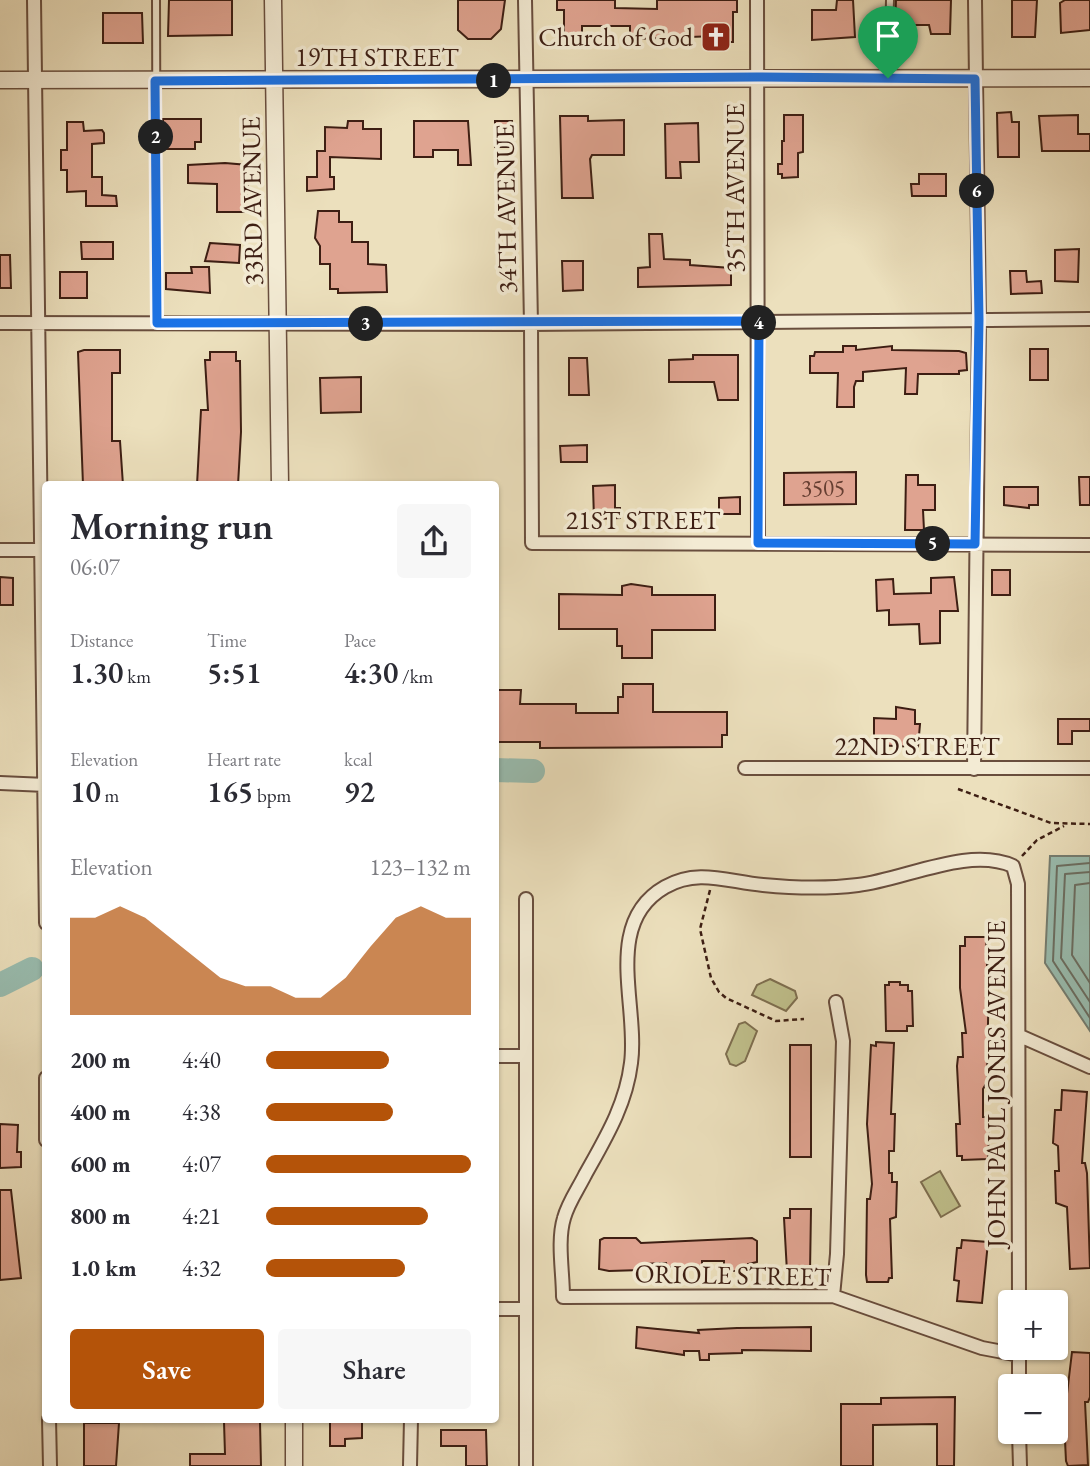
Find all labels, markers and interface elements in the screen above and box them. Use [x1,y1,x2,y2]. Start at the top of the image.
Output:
pin [858,6,918,78]
icon: arrive [869,17,907,55]
place label: Church of God [538,20,694,54]
church icon: Church of God [699,20,733,54]
street label: 19TH STREET [295,40,459,74]
pin: 1 [476,64,512,98]
text: 1 [488,68,499,93]
street label: 35TH AVENUE [718,103,752,273]
street label: 33RD AVENUE [234,116,270,286]
pin: 2 [138,120,174,154]
text: 2 [150,124,161,149]
street label: 34TH AVENUE [488,124,524,294]
pin: 6 [960,174,995,208]
text: 6 [971,178,982,203]
pin: 3 [348,306,384,342]
pin: 4 [742,306,776,340]
text: 4 [753,310,764,335]
text: 3 [360,311,371,336]
house number: 3505 [801,473,845,503]
text: Morning run [70,501,273,550]
street label: 21ST STREET [566,503,721,537]
button: share [397,504,471,578]
pin: 5 [916,526,950,562]
text: 5 [927,531,938,556]
text: 06:07 [70,552,120,582]
text: Distance [70,628,133,653]
text: Time [207,628,247,653]
text: Pace [344,628,376,653]
text: 1.30 [70,653,123,692]
text: 5:51 [207,653,261,692]
text: 4:30 [344,653,398,692]
text: km [123,664,151,689]
text: /km [398,664,433,689]
street label: 22ND STREET [834,729,1000,763]
text: Elevation [70,747,138,772]
text: Heart rate [207,747,281,772]
text: kcal [344,747,373,772]
text: 10 [70,772,101,811]
text: 165 [207,772,253,811]
text: 92 [344,772,375,811]
text: m [101,783,119,808]
text: bpm [253,783,291,808]
text: Elevation [70,852,153,882]
text: 123–132 m [370,852,471,882]
street label: JOHN PAUL JONES AVENUE [979,920,1013,1250]
text: 200 m [70,1045,131,1075]
text: 4:40 [182,1045,221,1075]
text: 400 m [70,1097,131,1127]
text: 4:38 [182,1097,221,1127]
text: 600 m [70,1149,131,1179]
text: 4:07 [182,1149,221,1179]
text: 800 m [70,1201,131,1231]
text: 4:21 [182,1201,221,1231]
text: 1.0 km [70,1253,137,1283]
text: 4:32 [182,1253,221,1283]
street label: ORIOLE STREET [634,1256,832,1294]
map controls [998,1290,1068,1444]
button: + [998,1290,1068,1360]
button: Save [70,1329,264,1409]
button: Share [278,1329,471,1409]
button: − [998,1374,1068,1444]

